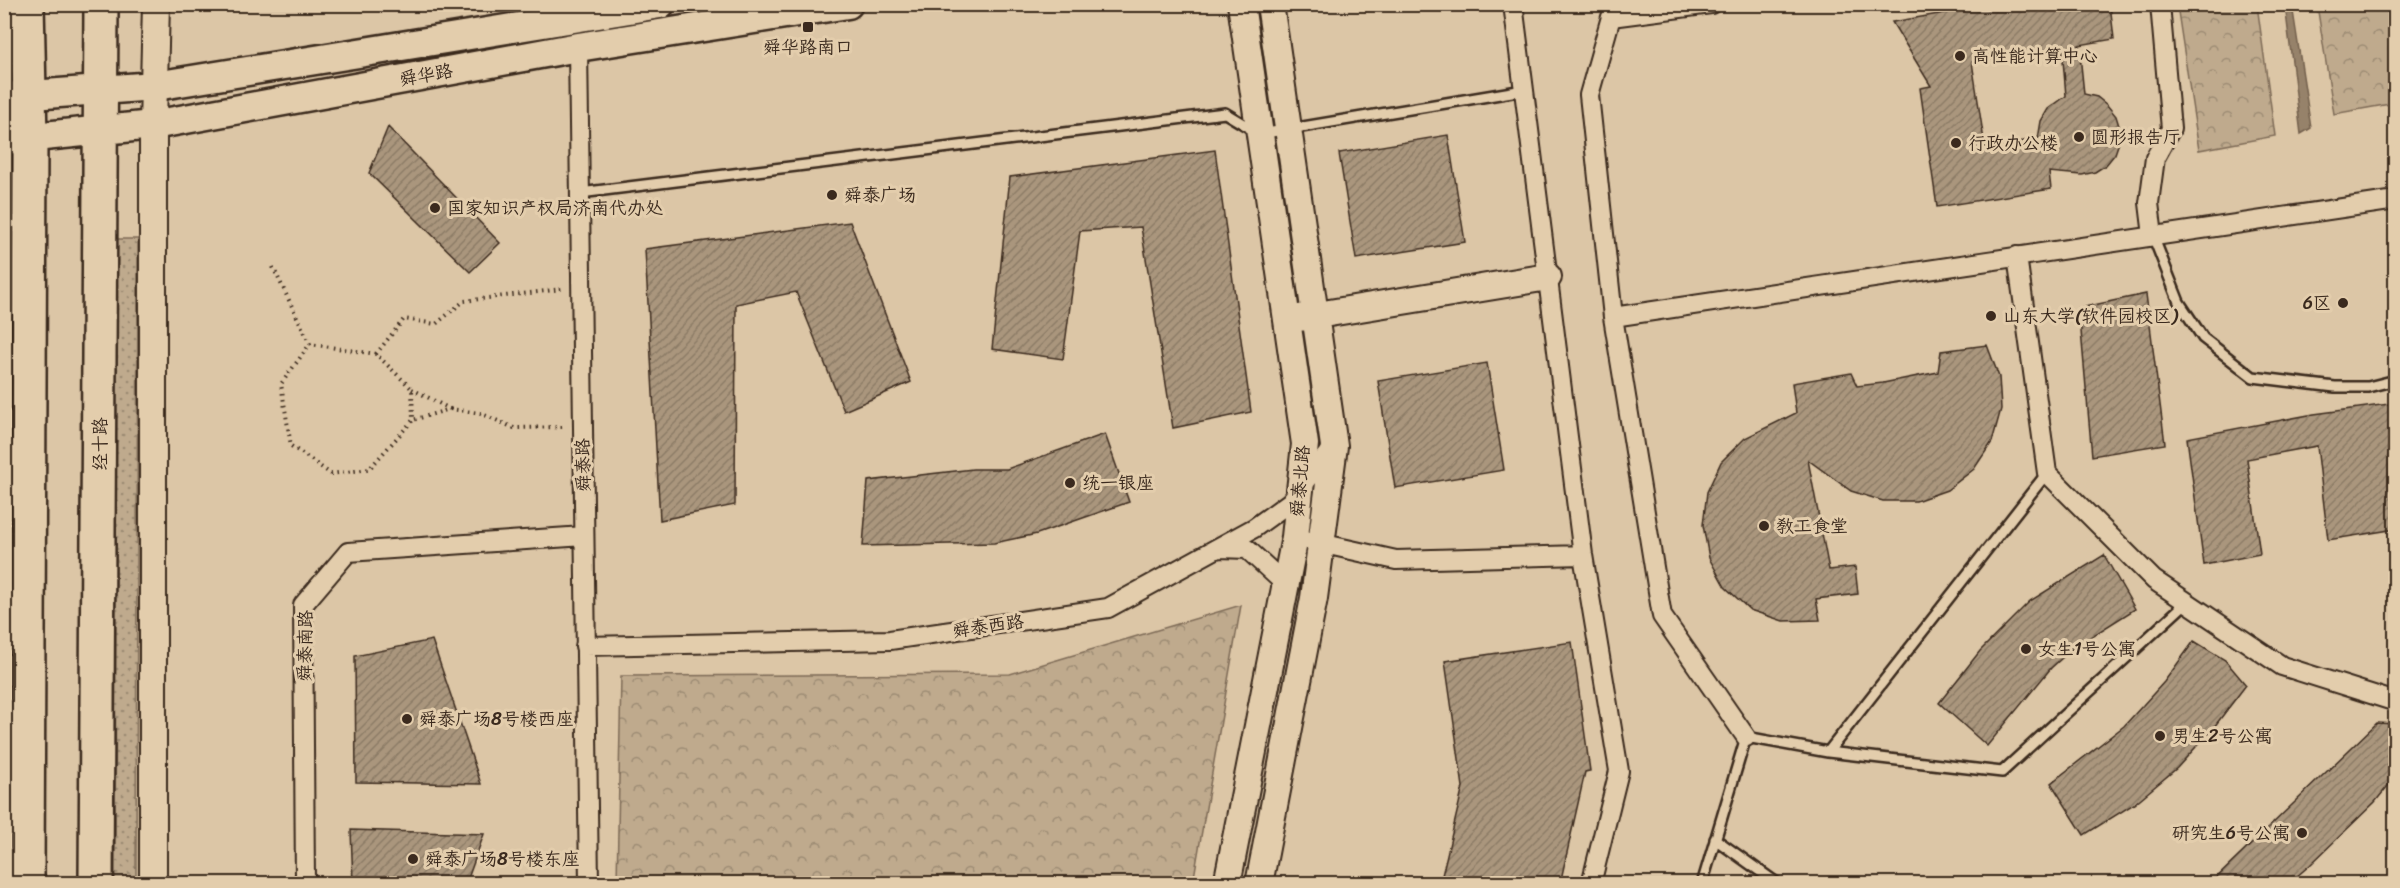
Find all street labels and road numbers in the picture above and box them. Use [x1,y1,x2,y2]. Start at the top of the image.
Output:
street label: 舜华路 [397,55,455,95]
street label: 经十路 [84,417,116,471]
street label: 舜泰路 [567,438,599,492]
street label: 舜泰北路 [1281,444,1319,518]
street label: 舜泰西路 [950,605,1026,647]
street label: 舜泰南路 [288,610,322,682]

